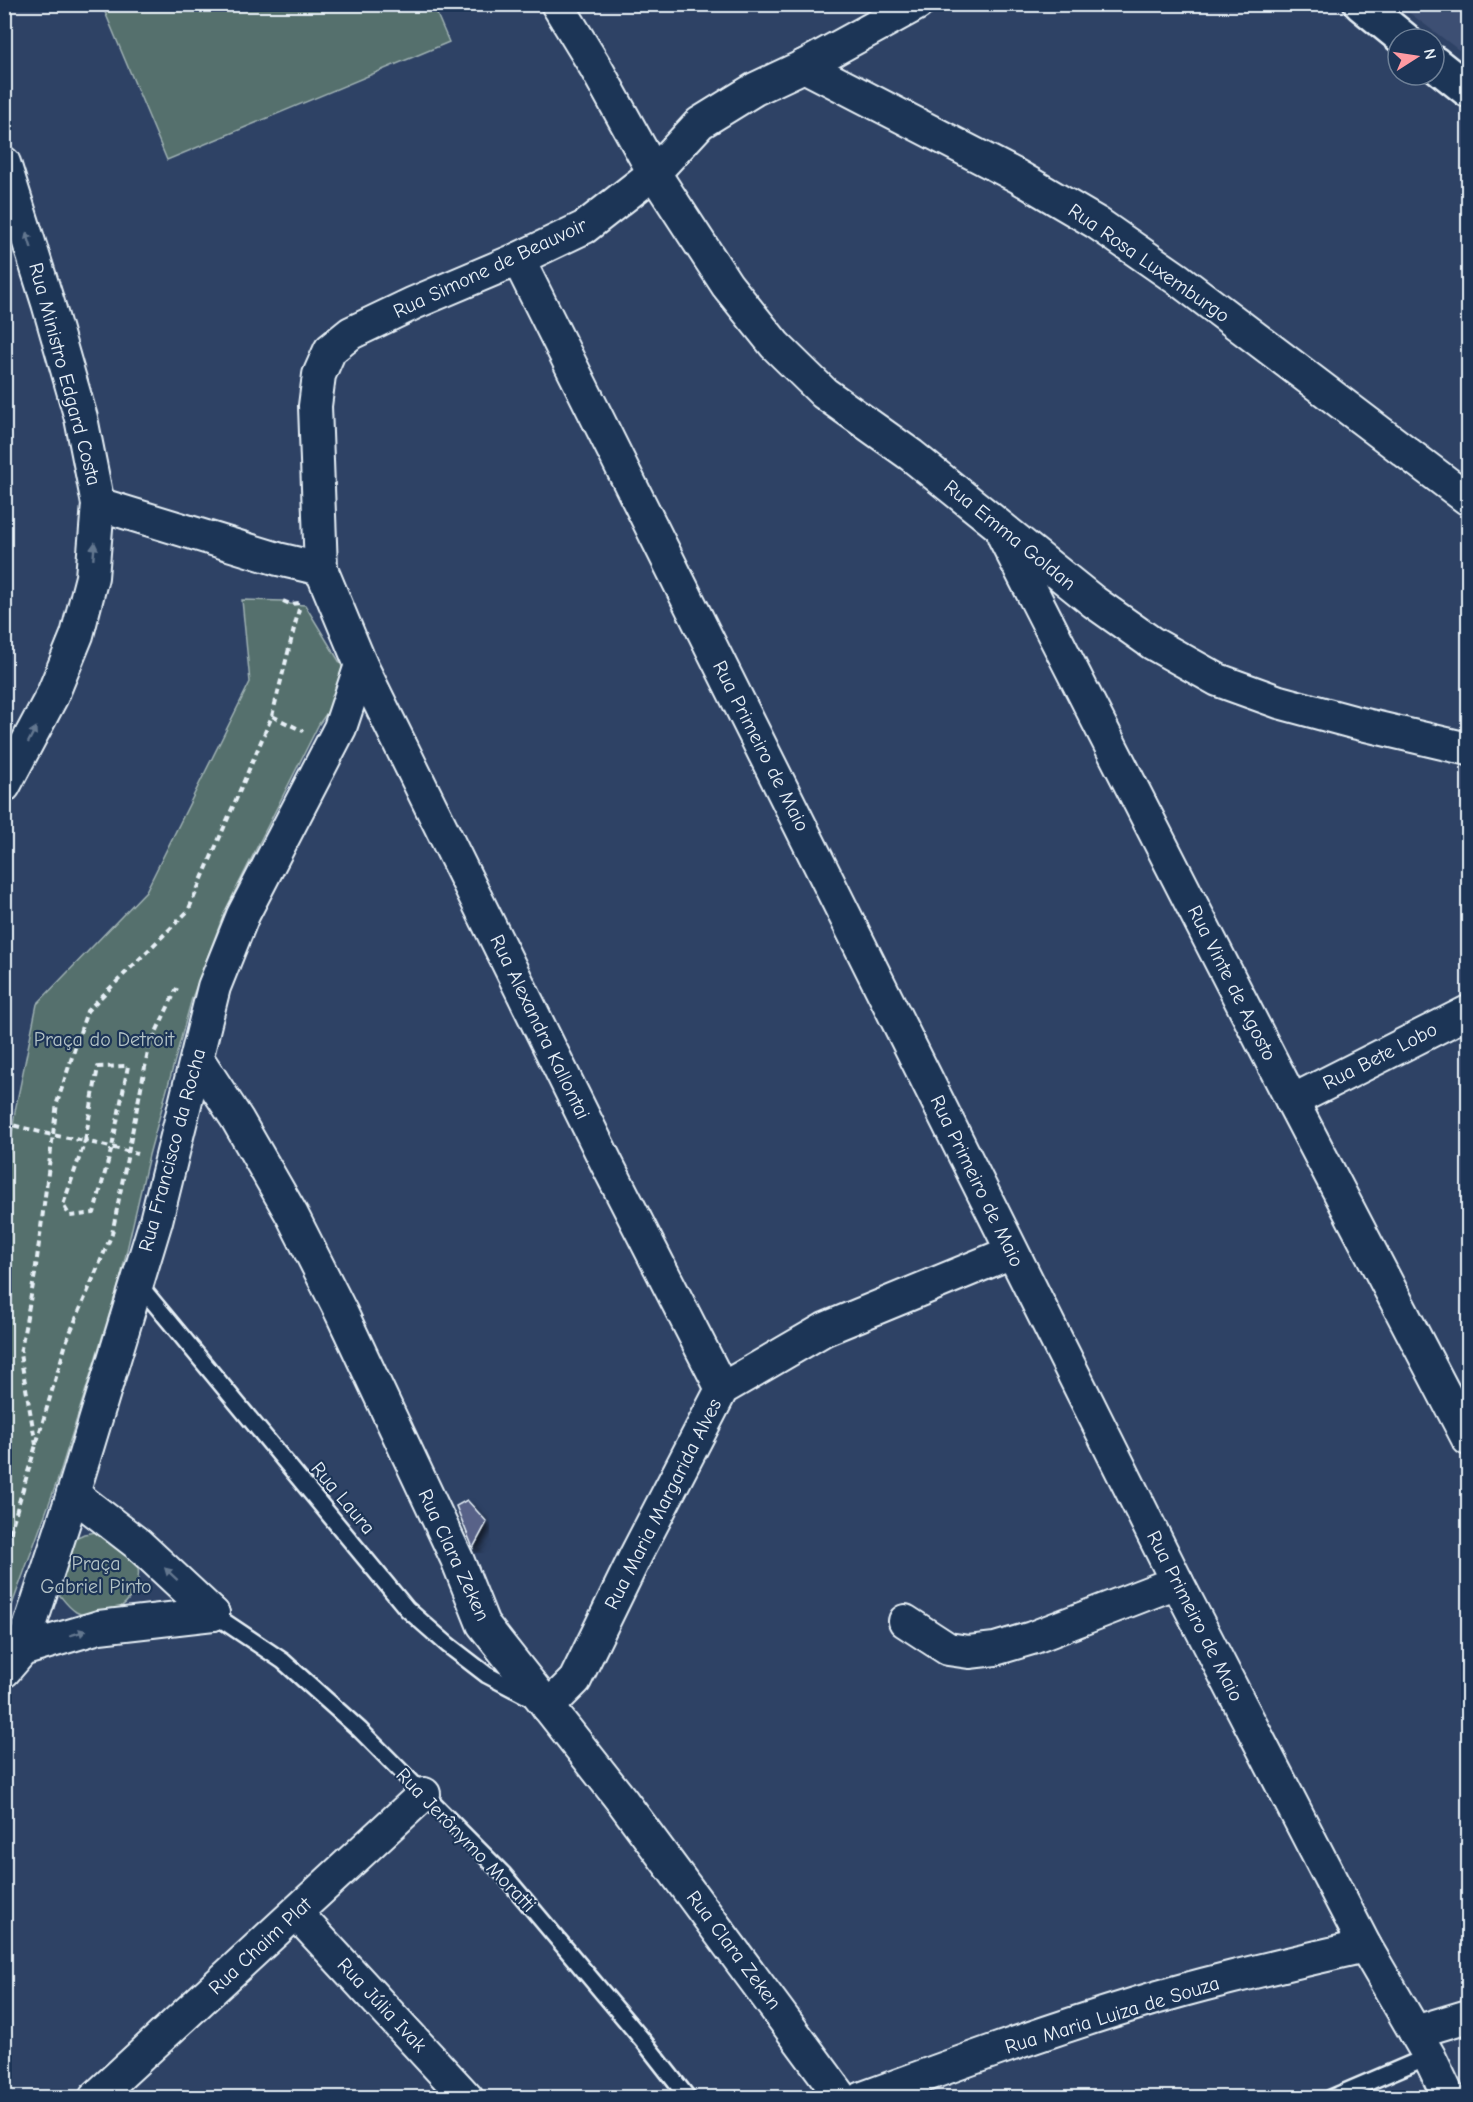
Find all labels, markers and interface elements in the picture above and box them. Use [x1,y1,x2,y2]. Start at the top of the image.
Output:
north arrow [1386,27,1446,87]
text: N [1420,47,1440,61]
street label: Rua Rosa Luxemburgo [1064,199,1234,327]
street label: Rua Simone de Beauvoir [390,213,590,323]
one-way arrow [24,231,33,249]
street label: Rua Ministro Edgard Costa [24,260,106,488]
street label: Rua Emma Goldan [940,475,1080,595]
one-way arrow [89,542,99,561]
street label: Rua Primeiro de Maio [708,657,814,835]
one-way arrow [27,726,37,743]
street label: Rua Vinte de Agosto [1183,901,1281,1065]
street label: Rua Alexandra Kallontai [485,931,595,1123]
street label: Rua Bete Lobo [1319,1017,1441,1095]
park label: Praça do Detroit [34,1028,175,1051]
street label: Rua Francisco da Rocha [134,1046,210,1254]
street label: Rua Primeiro de Maio [925,1091,1029,1271]
street label: Rua Maria Margarida Alves [600,1395,726,1613]
street label: Rua Laura [306,1457,380,1539]
street label: Rua Clara Zeken [413,1485,495,1625]
street label: Rua Primeiro de Maio [1142,1527,1248,1705]
park label: Praça Gabriel Pinto [40,1552,152,1598]
one-way arrow [163,1567,178,1581]
one-way arrow [69,1628,87,1637]
street label: Rua Jerônymo Moratti [391,1763,541,1917]
street label: Rua Clara Zeken [682,1886,786,2014]
street label: Rua Chaim Plat [204,1892,317,1999]
street label: Rua Júlia Ivak [333,1953,432,2057]
street label: Rua Maria Luiza de Souza [1002,1971,1222,2059]

